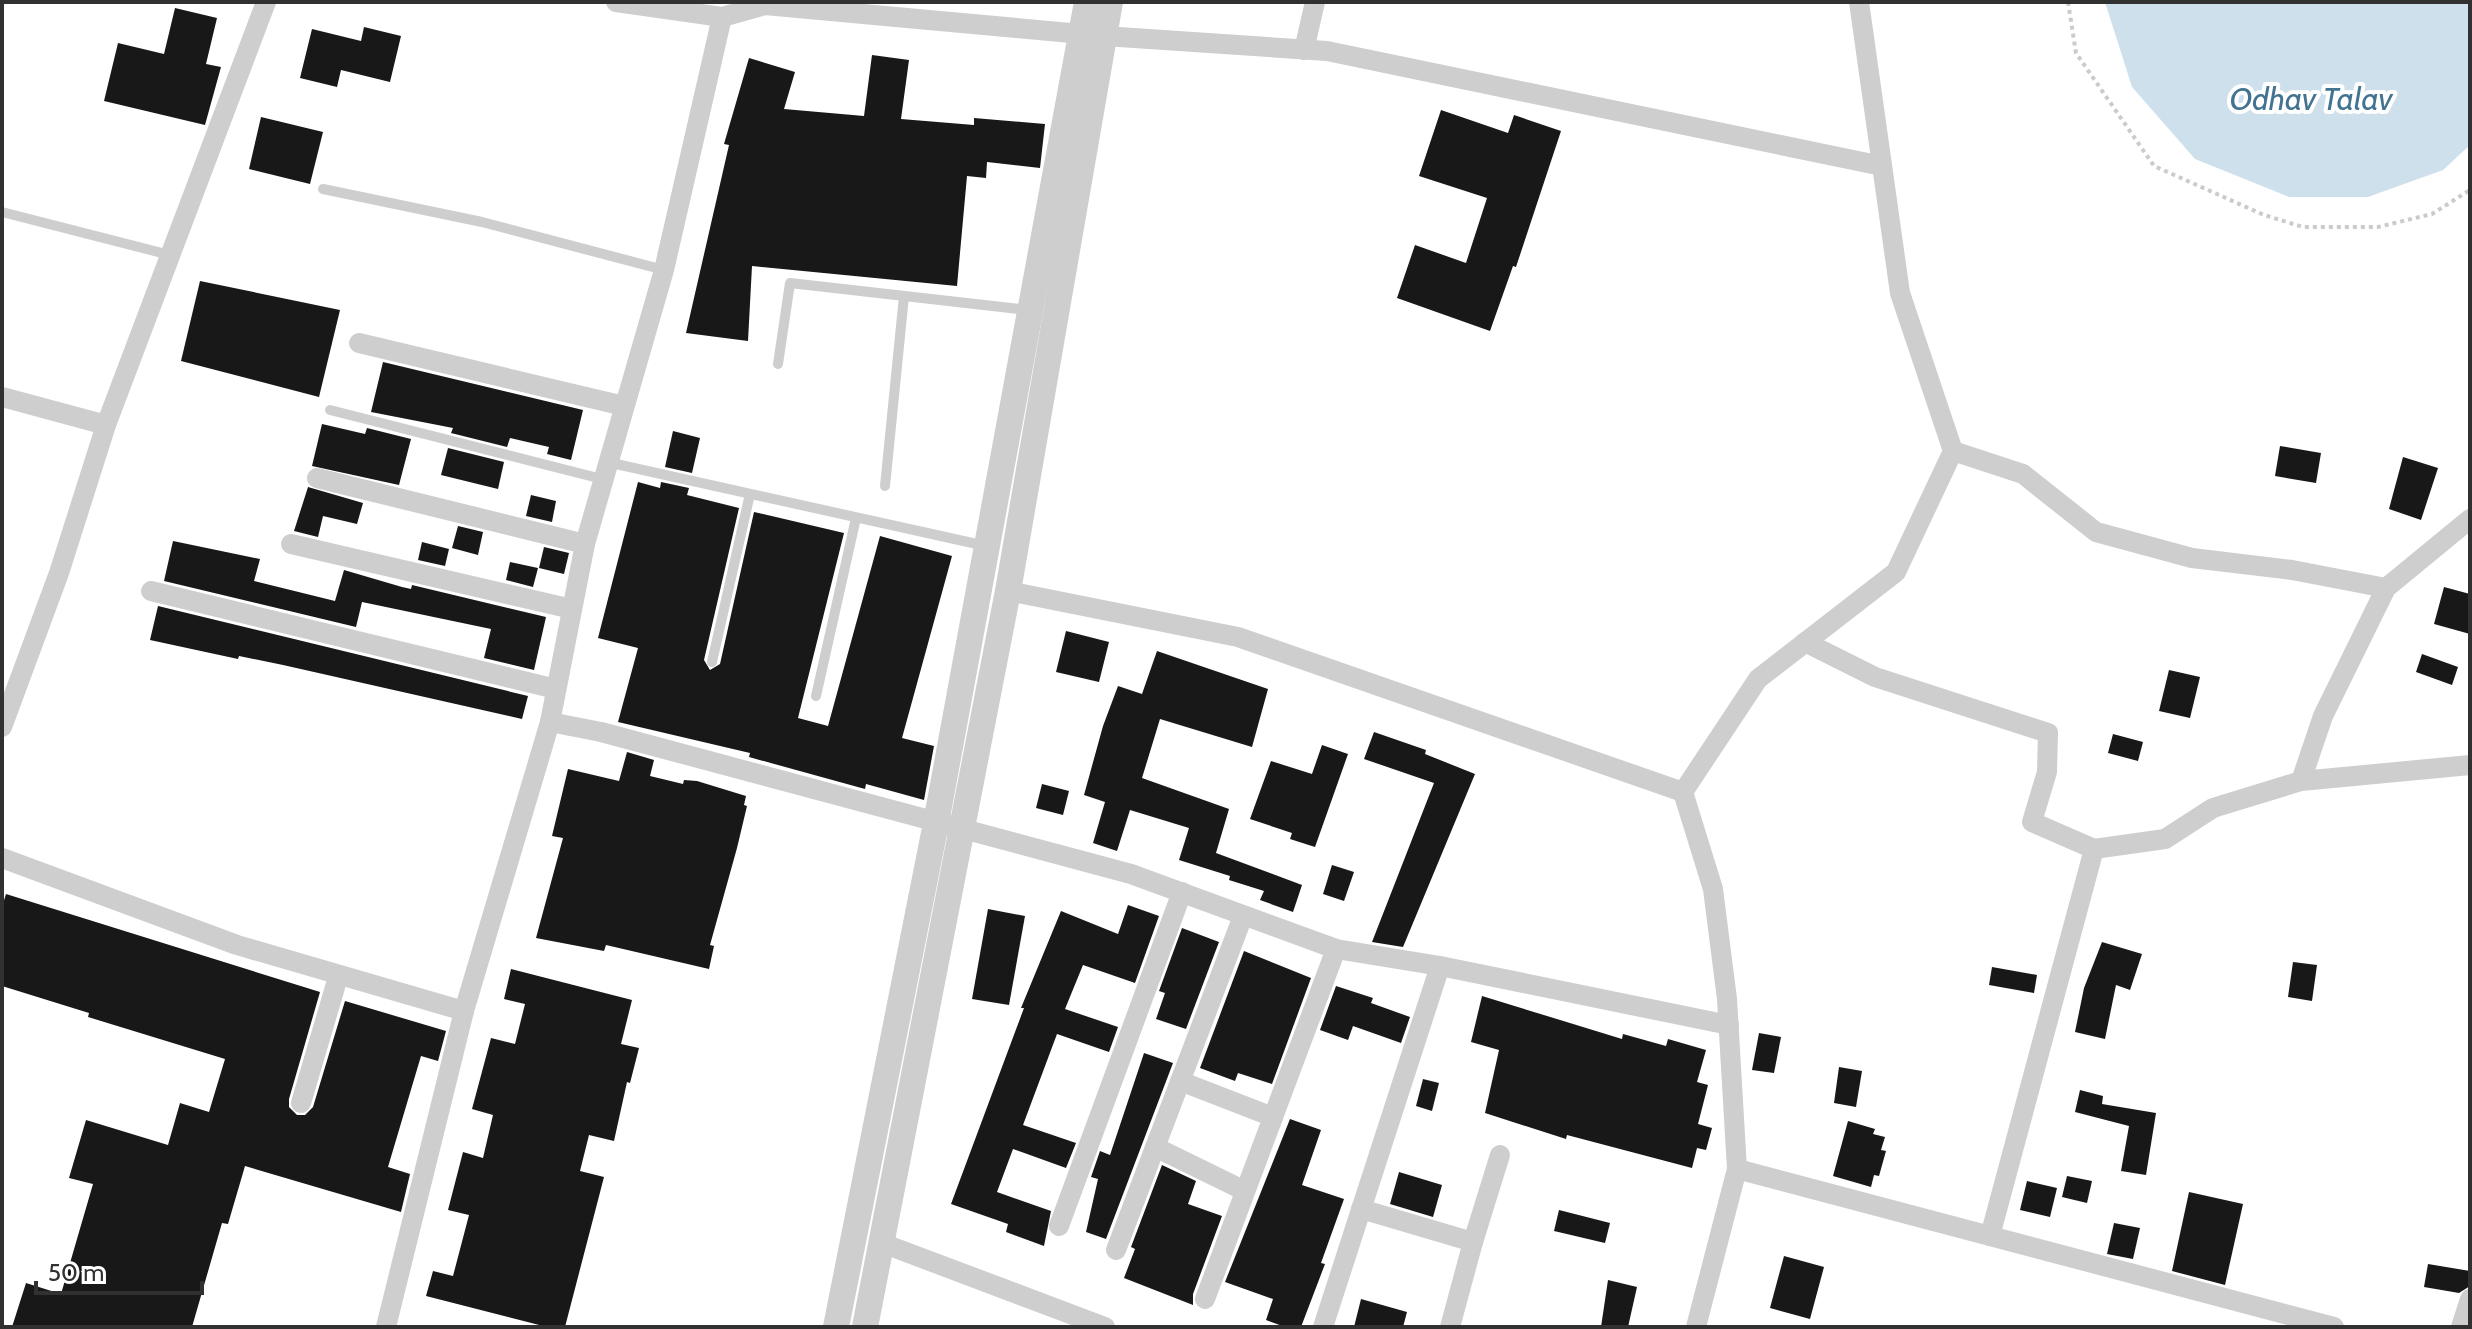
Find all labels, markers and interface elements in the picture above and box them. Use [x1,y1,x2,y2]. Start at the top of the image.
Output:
water label: Odhav Talav [2229,79,2394,118]
scale bar [36,1245,202,1295]
text: 50 m [48,1258,104,1287]

